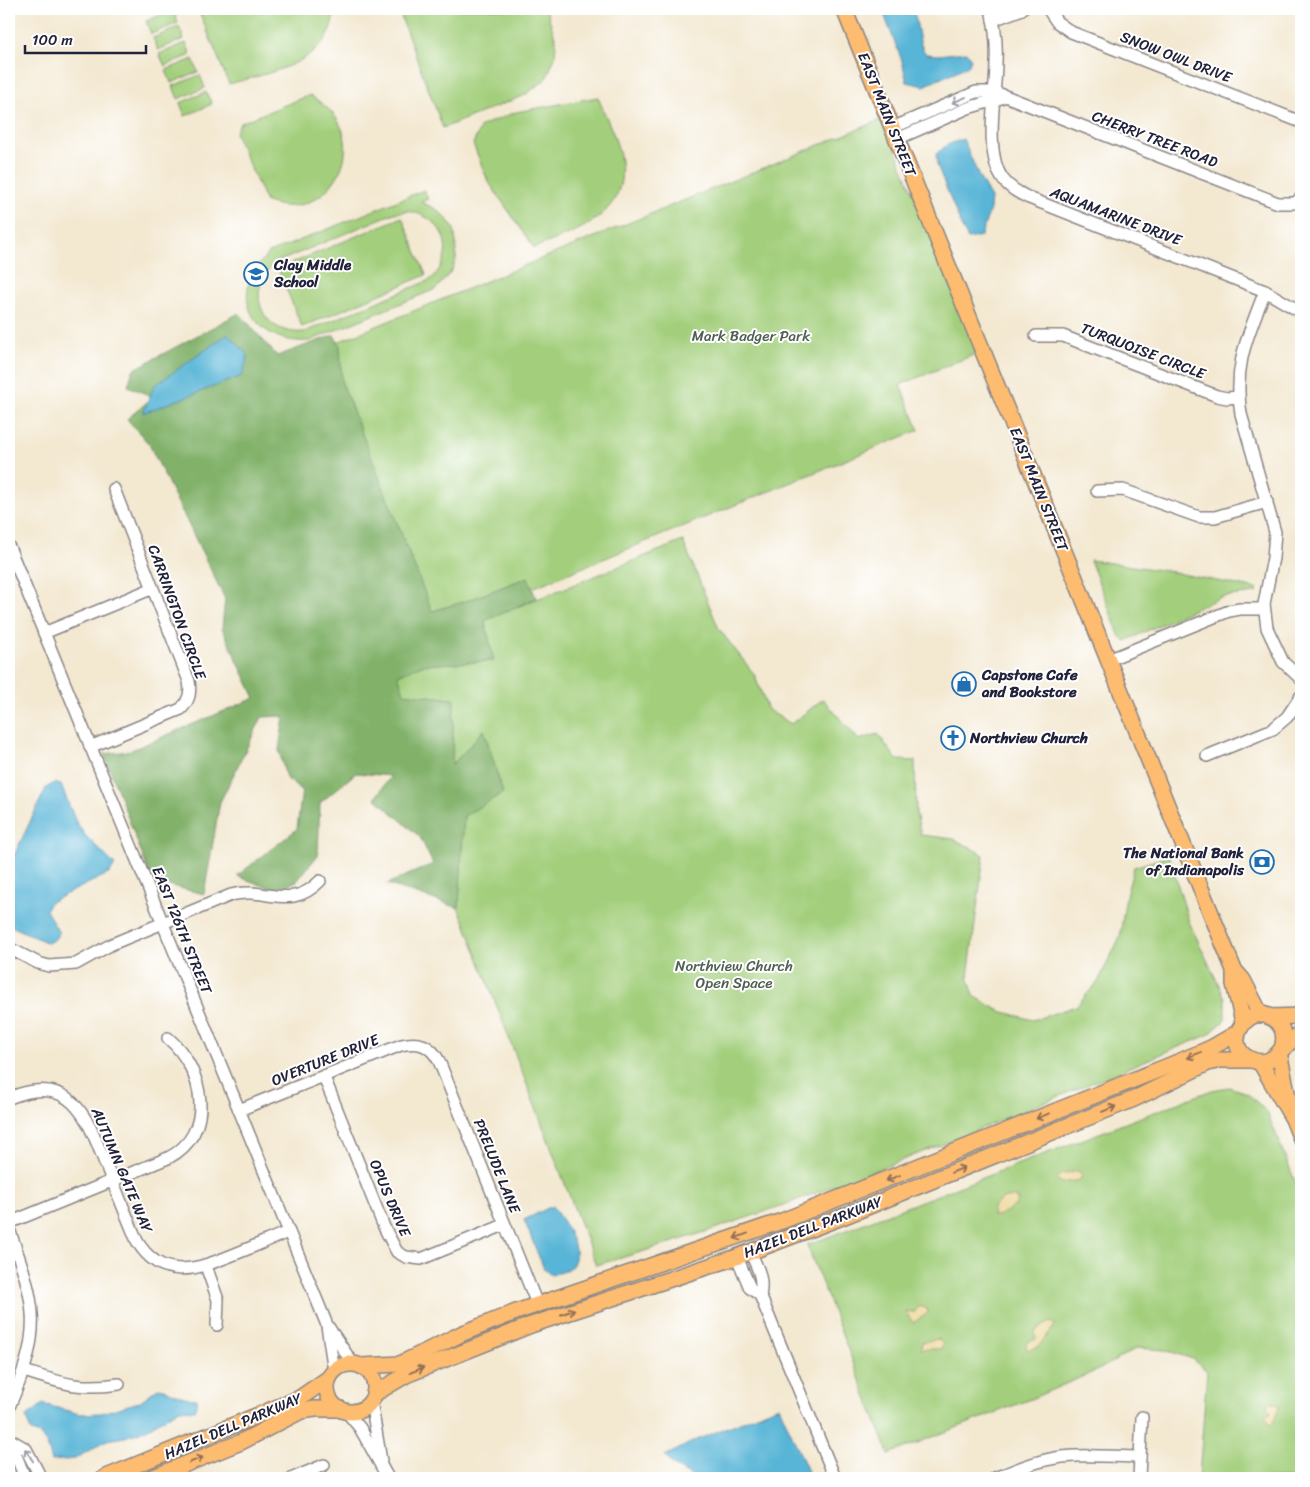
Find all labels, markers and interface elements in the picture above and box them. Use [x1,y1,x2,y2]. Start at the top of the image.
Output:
scale bar [25,22,146,54]
street label: SNOW OWL DRIVE [1116,24,1237,91]
text: 100 m [32,27,73,53]
street label: EAST MAIN STREET [850,48,924,181]
one-way arrow [952,95,967,105]
street label: CHERRY TREE ROAD [1088,103,1222,175]
street label: AQUAMARINE DRIVE [1045,179,1187,254]
place label: Clay Middle School [273,252,352,295]
school or university icon: Clay Middle School [243,261,269,287]
street label: TURQUOISE CIRCLE [1077,315,1211,387]
park label: Mark Badger Park [692,323,811,349]
street label: EAST MAIN STREET [1002,423,1076,556]
street label: CARRINGTON CIRCLE [141,541,214,685]
place label: Capstone Cafe and Bookstore [981,662,1078,705]
shop icon: Capstone Cafe and Bookstore [951,671,977,697]
church icon: Northview Church [940,725,966,751]
place label: Northview Church [969,725,1088,751]
place label: The National Bank of Indianapolis [1123,840,1245,883]
bank icon: The National Bank of Indianapolis [1249,849,1275,875]
street label: EAST 126TH STREET [145,862,220,999]
park label: Northview Church Open Space [675,953,793,996]
street label: OVERTURE DRIVE [267,1026,384,1093]
one-way arrow [1187,1051,1202,1061]
street label: AUTUMN GATE WAY [83,1102,161,1238]
one-way arrow [1101,1104,1116,1113]
one-way arrow [1036,1112,1051,1122]
street label: PRELUDE LANE [466,1115,528,1219]
street label: OPUS DRIVE [362,1155,419,1242]
one-way arrow [950,1165,965,1175]
one-way arrow [886,1173,901,1183]
street label: HAZEL DELL PARKWAY [739,1188,887,1266]
one-way arrow [734,1232,749,1241]
one-way arrow [560,1307,575,1316]
one-way arrow [409,1365,424,1375]
street label: HAZEL DELL PARKWAY [160,1385,307,1467]
one-way arrow [24,1448,35,1462]
one-way arrow [188,1455,203,1464]

